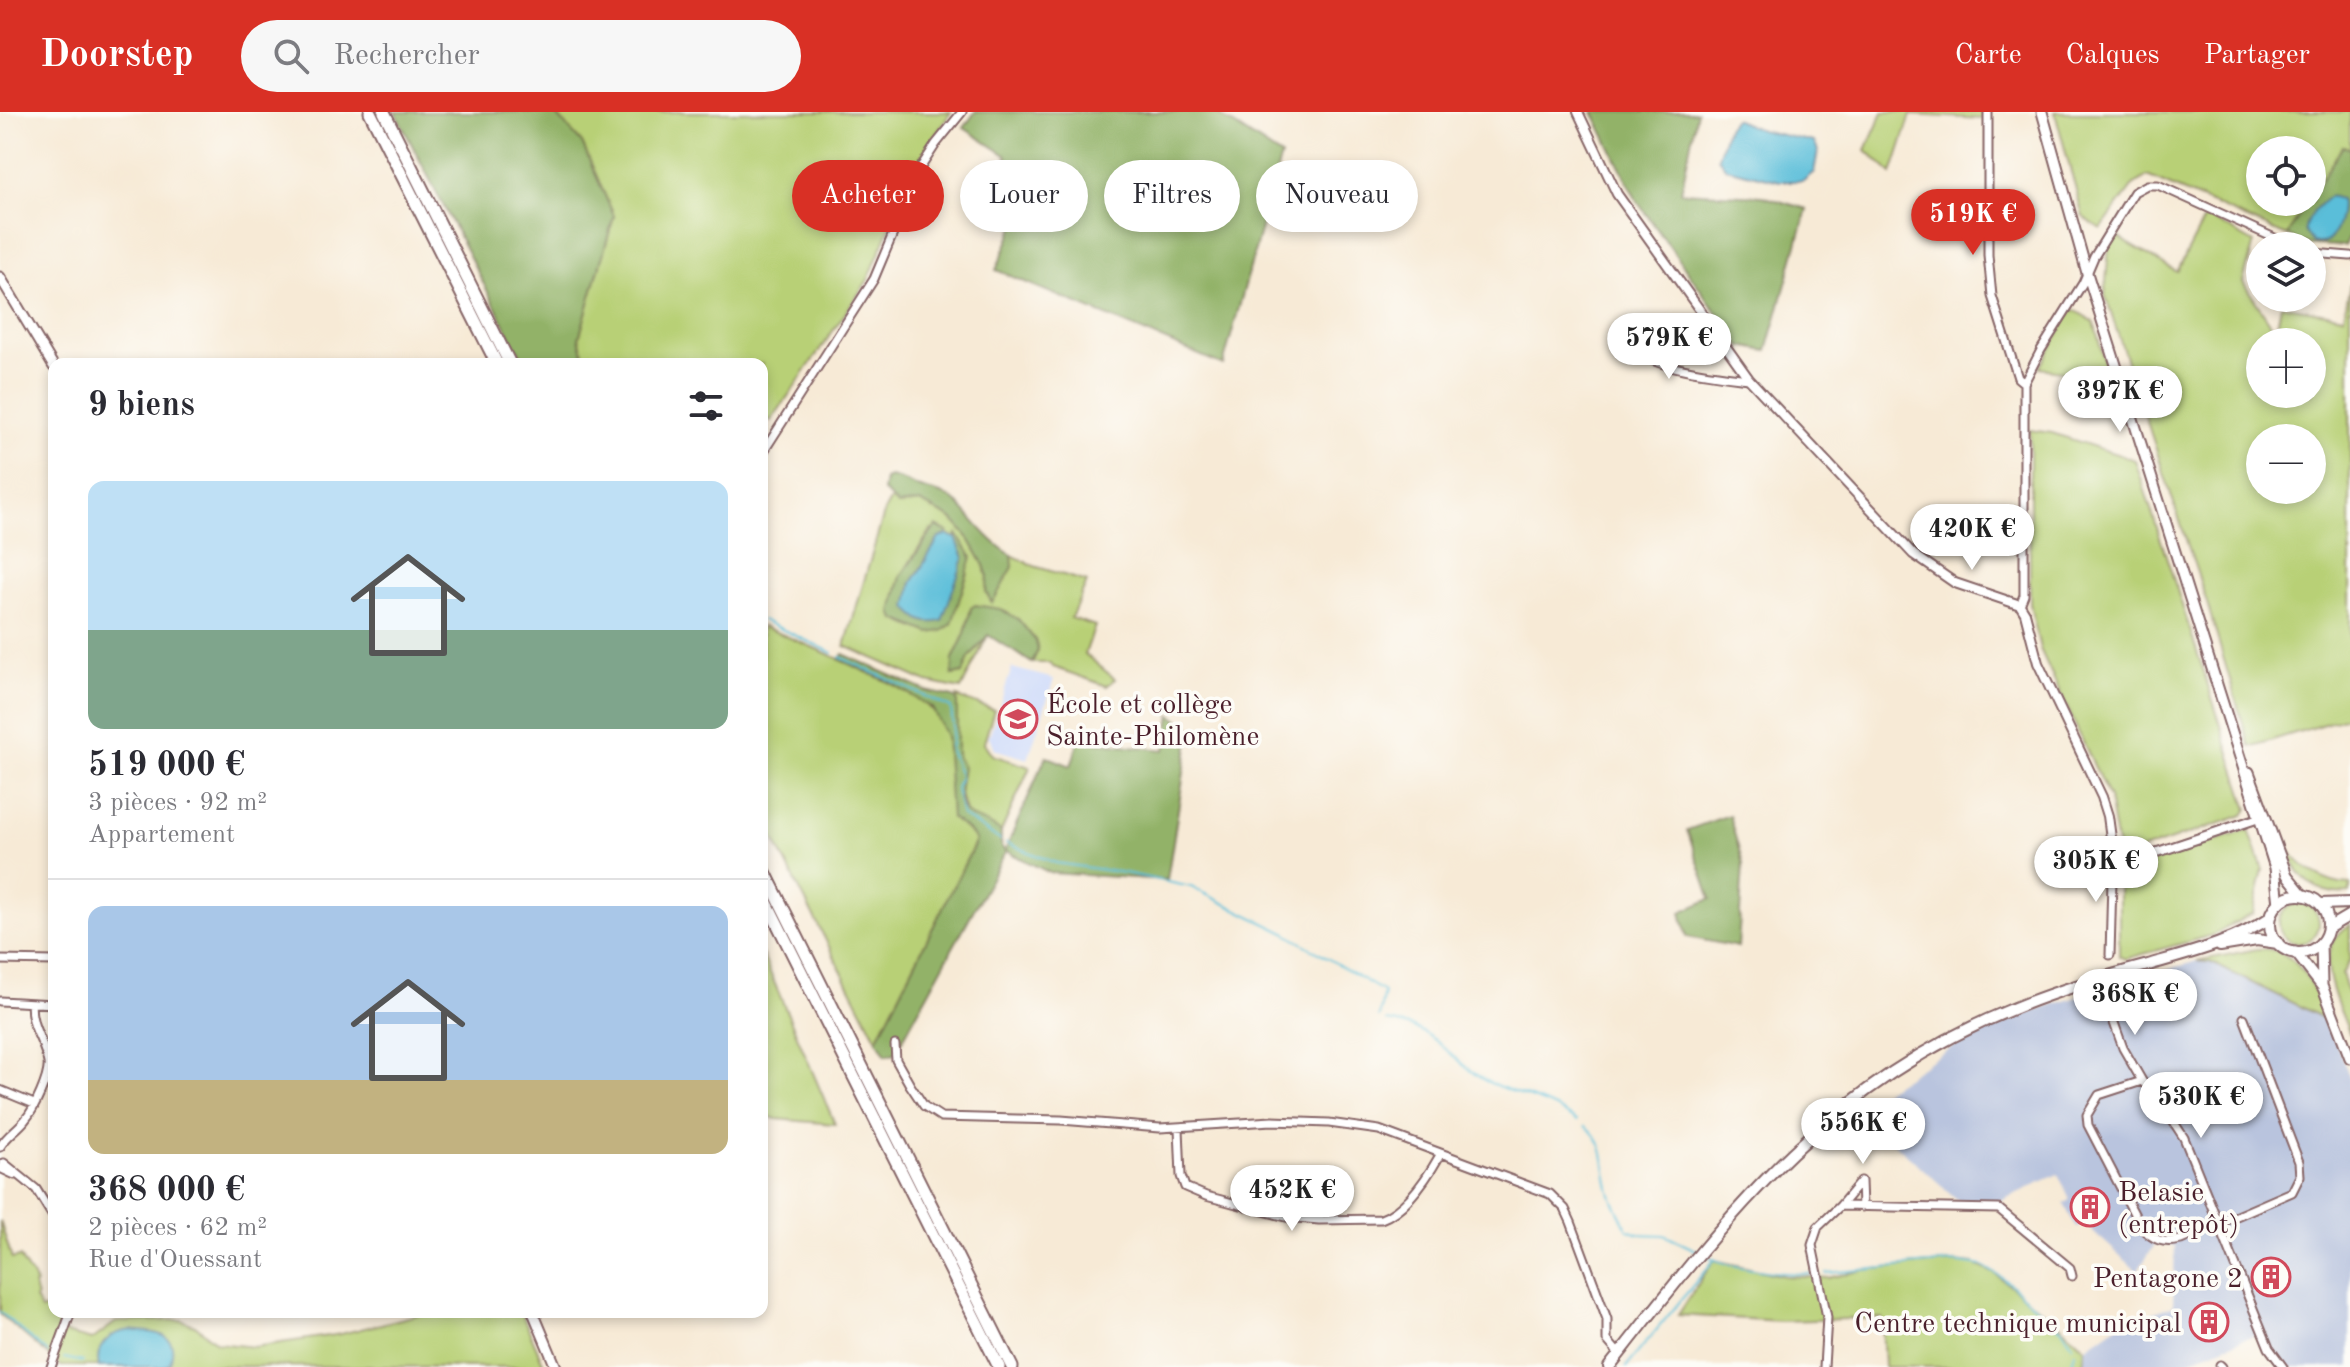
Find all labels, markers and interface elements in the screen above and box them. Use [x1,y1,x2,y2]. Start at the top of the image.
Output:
search box [241,20,801,92]
icon: search [269,34,313,78]
text: Doorstep [40,37,193,75]
text: Rechercher [333,41,480,71]
text: Carte [1955,42,2022,70]
text: Calques [2066,42,2160,70]
text: Partager [2204,42,2310,70]
map controls [2246,136,2326,504]
button: locate [2246,136,2326,216]
chip: Acheter [792,160,944,232]
chip: Louer [960,160,1088,232]
chip: Filtres [1104,160,1240,232]
chip: Nouveau [1256,160,1418,232]
pin: 519K € [1908,189,2038,257]
text: 519K € [1929,202,2017,228]
button: layers [2246,232,2326,312]
pin: 579K € [1604,313,1734,381]
text: 579K € [1625,326,1713,352]
button: + [2246,328,2326,408]
pin: 397K € [2055,366,2185,434]
text: 397K € [2076,379,2164,405]
icon: filters [684,384,728,428]
text: 9 biens [88,389,195,423]
button: − [2246,424,2326,504]
pin: 420K € [1907,504,2037,572]
text: 420K € [1928,517,2016,543]
icon: home [336,533,480,677]
place label: École et collège Sainte-Philomène [1046,687,1259,752]
school or university icon: École et collège Sainte-Philomène [997,698,1039,740]
text: 519 000 € [88,749,245,783]
text: 3 pièces · 92 m² [88,790,267,816]
text: Appartement [88,822,235,848]
pin: 305K € [2031,836,2161,904]
text: 305K € [2052,849,2140,875]
icon: home [336,958,480,1102]
pin: 368K € [2070,969,2200,1037]
text: 368K € [2091,982,2179,1008]
pin: 530K € [2136,1072,2266,1140]
text: 530K € [2157,1085,2245,1111]
pin: 556K € [1798,1098,1928,1166]
text: 556K € [1819,1111,1907,1137]
pin: 452K € [1227,1165,1357,1233]
text: 368 000 € [88,1174,245,1208]
text: 452K € [1248,1178,1336,1204]
place label: Belasie (entrepôt) [2118,1180,2239,1240]
building icon: Belasie (entrepôt) [2069,1186,2111,1228]
text: 2 pièces · 62 m² [88,1215,267,1241]
text: Rue d'Ouessant [88,1247,262,1273]
building icon: Pentagone 2 [2250,1256,2292,1298]
place label: Pentagone 2 [2093,1266,2243,1294]
building icon: Centre technique municipal [2188,1301,2230,1343]
place label: Centre technique municipal [1854,1311,2181,1339]

